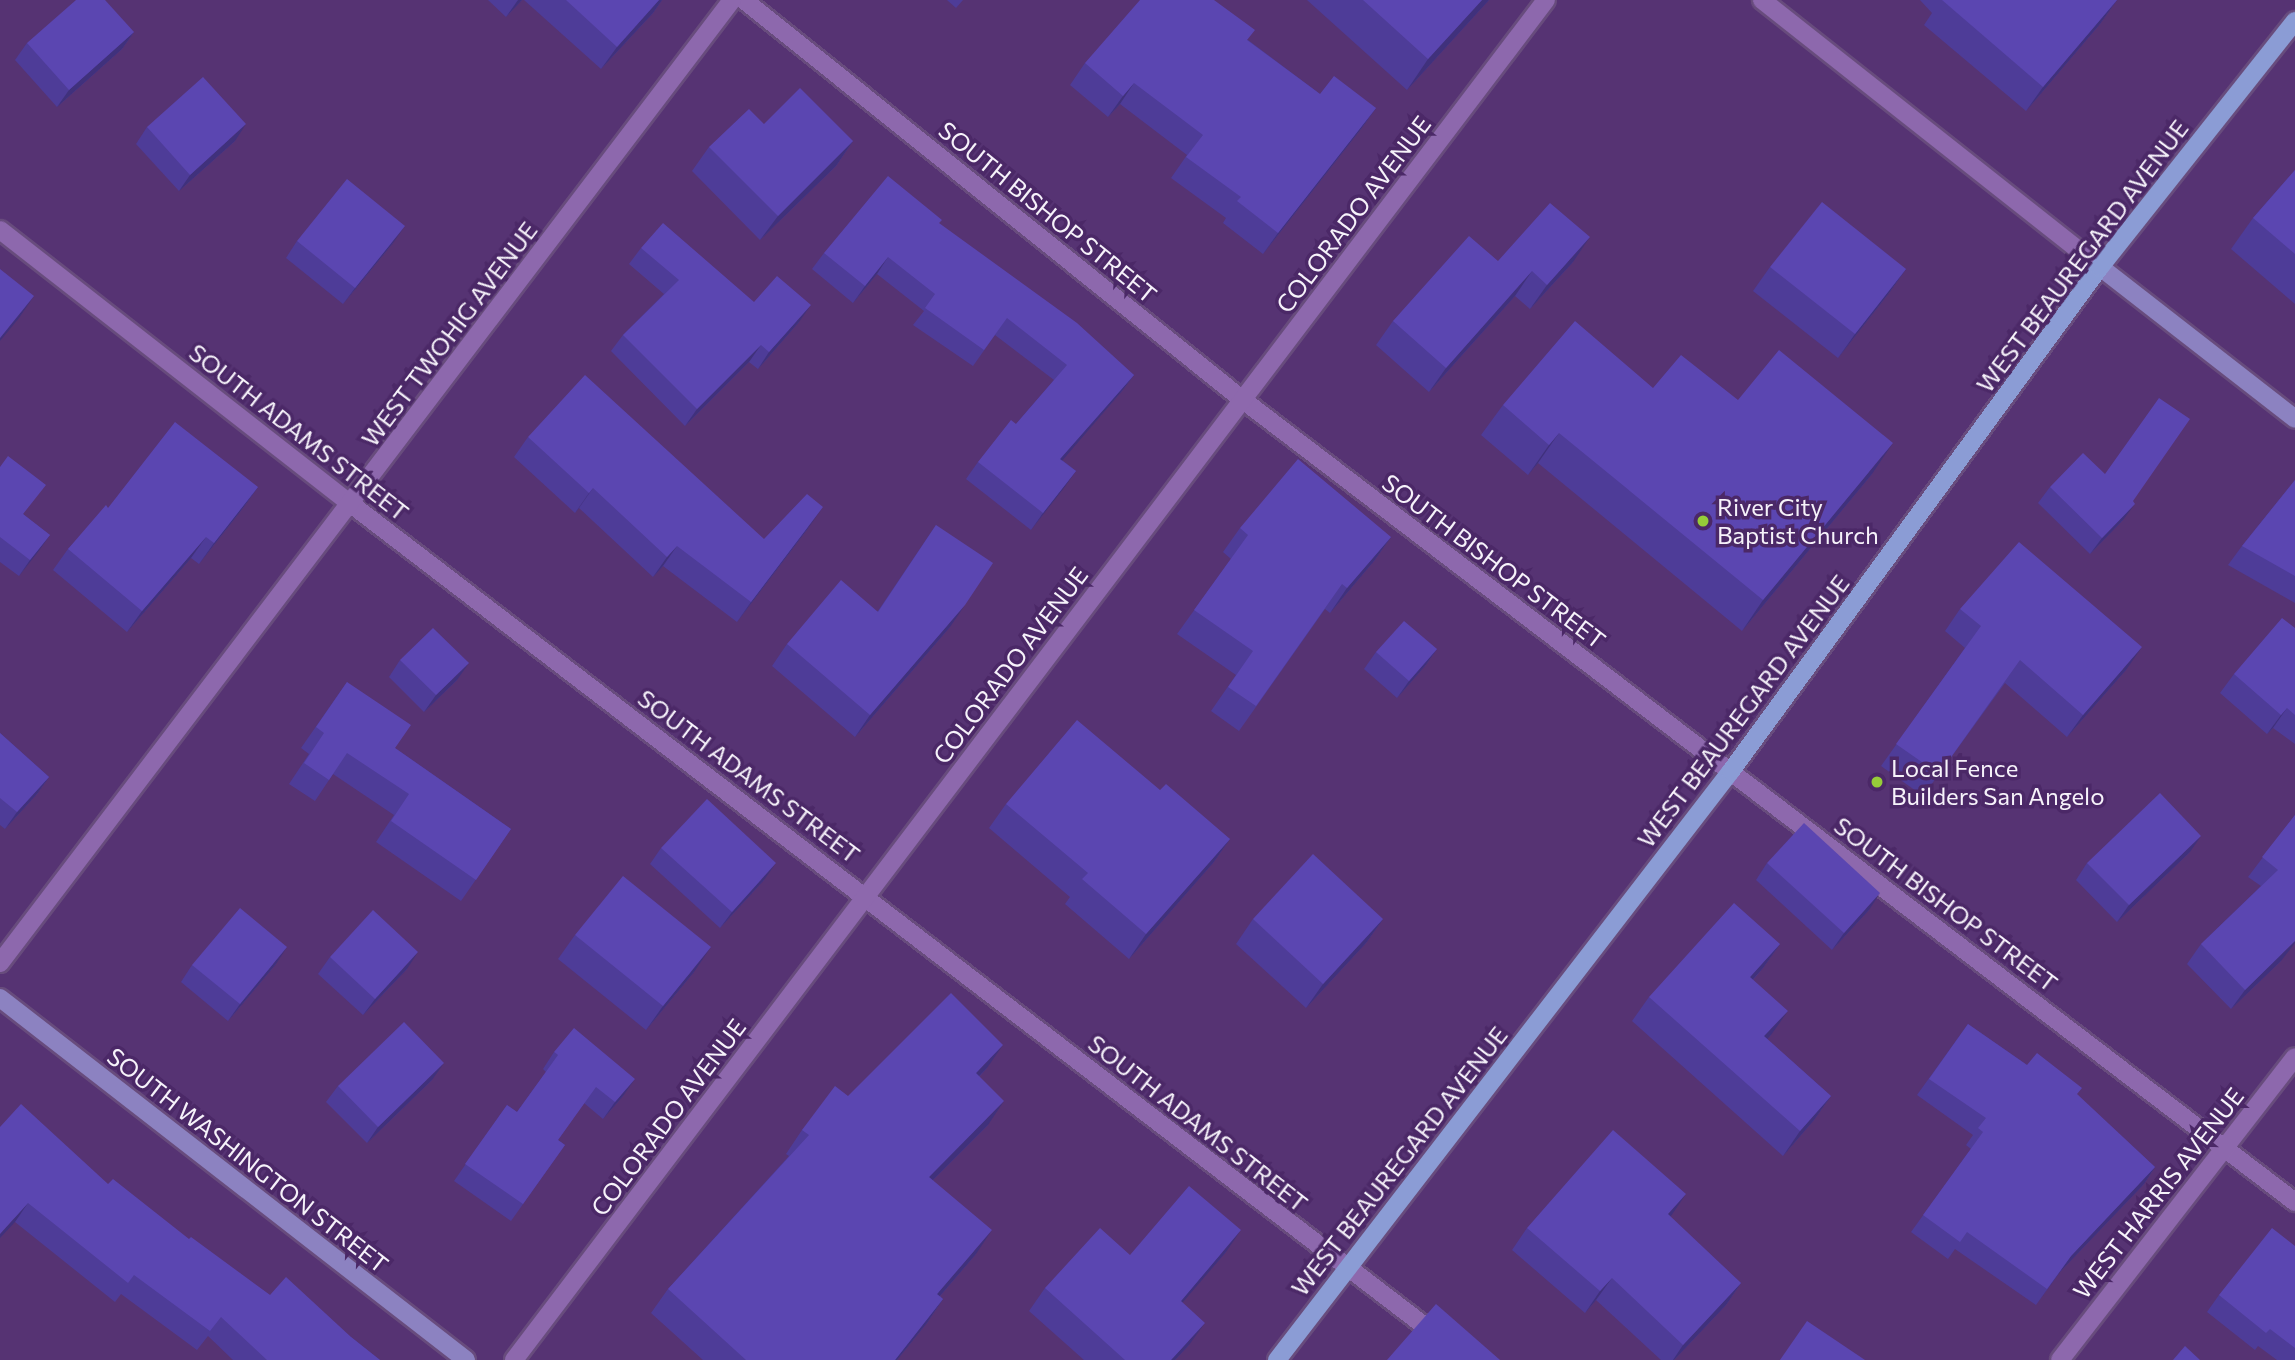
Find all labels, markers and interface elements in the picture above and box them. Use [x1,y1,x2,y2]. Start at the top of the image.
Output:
street label: COLORADO AVENUE [1270,110,1436,318]
street label: WEST BEAUREGARD AVENUE [1970,114,2194,398]
street label: SOUTH BISHOP STREET [933,115,1163,309]
street label: WEST TWOHIG AVENUE [355,216,543,452]
street label: SOUTH ADAMS STREET [184,338,414,526]
street label: SOUTH BISHOP STREET [1377,468,1611,654]
place label: River City Baptist Church [1717,493,1879,549]
marker: River City Baptist Church [1695,513,1711,529]
street label: COLORADO AVENUE [927,561,1093,769]
street label: WEST BEAUREGARD AVENUE [1631,569,1855,853]
street label: SOUTH ADAMS STREET [633,683,865,869]
place label: Local Fence Builders San Angelo [1891,754,2105,810]
marker: Local Fence Builders San Angelo [1869,774,1885,790]
street label: SOUTH BISHOP STREET [1829,811,2063,997]
street label: COLORADO AVENUE [585,1013,751,1221]
street label: WEST BEAUREGARD AVENUE [1285,1021,1513,1301]
street label: SOUTH ADAMS STREET [1083,1029,1313,1217]
street label: SOUTH WASHINGTON STREET [102,1041,394,1279]
street label: WEST HARRIS AVENUE [2067,1082,2249,1304]

